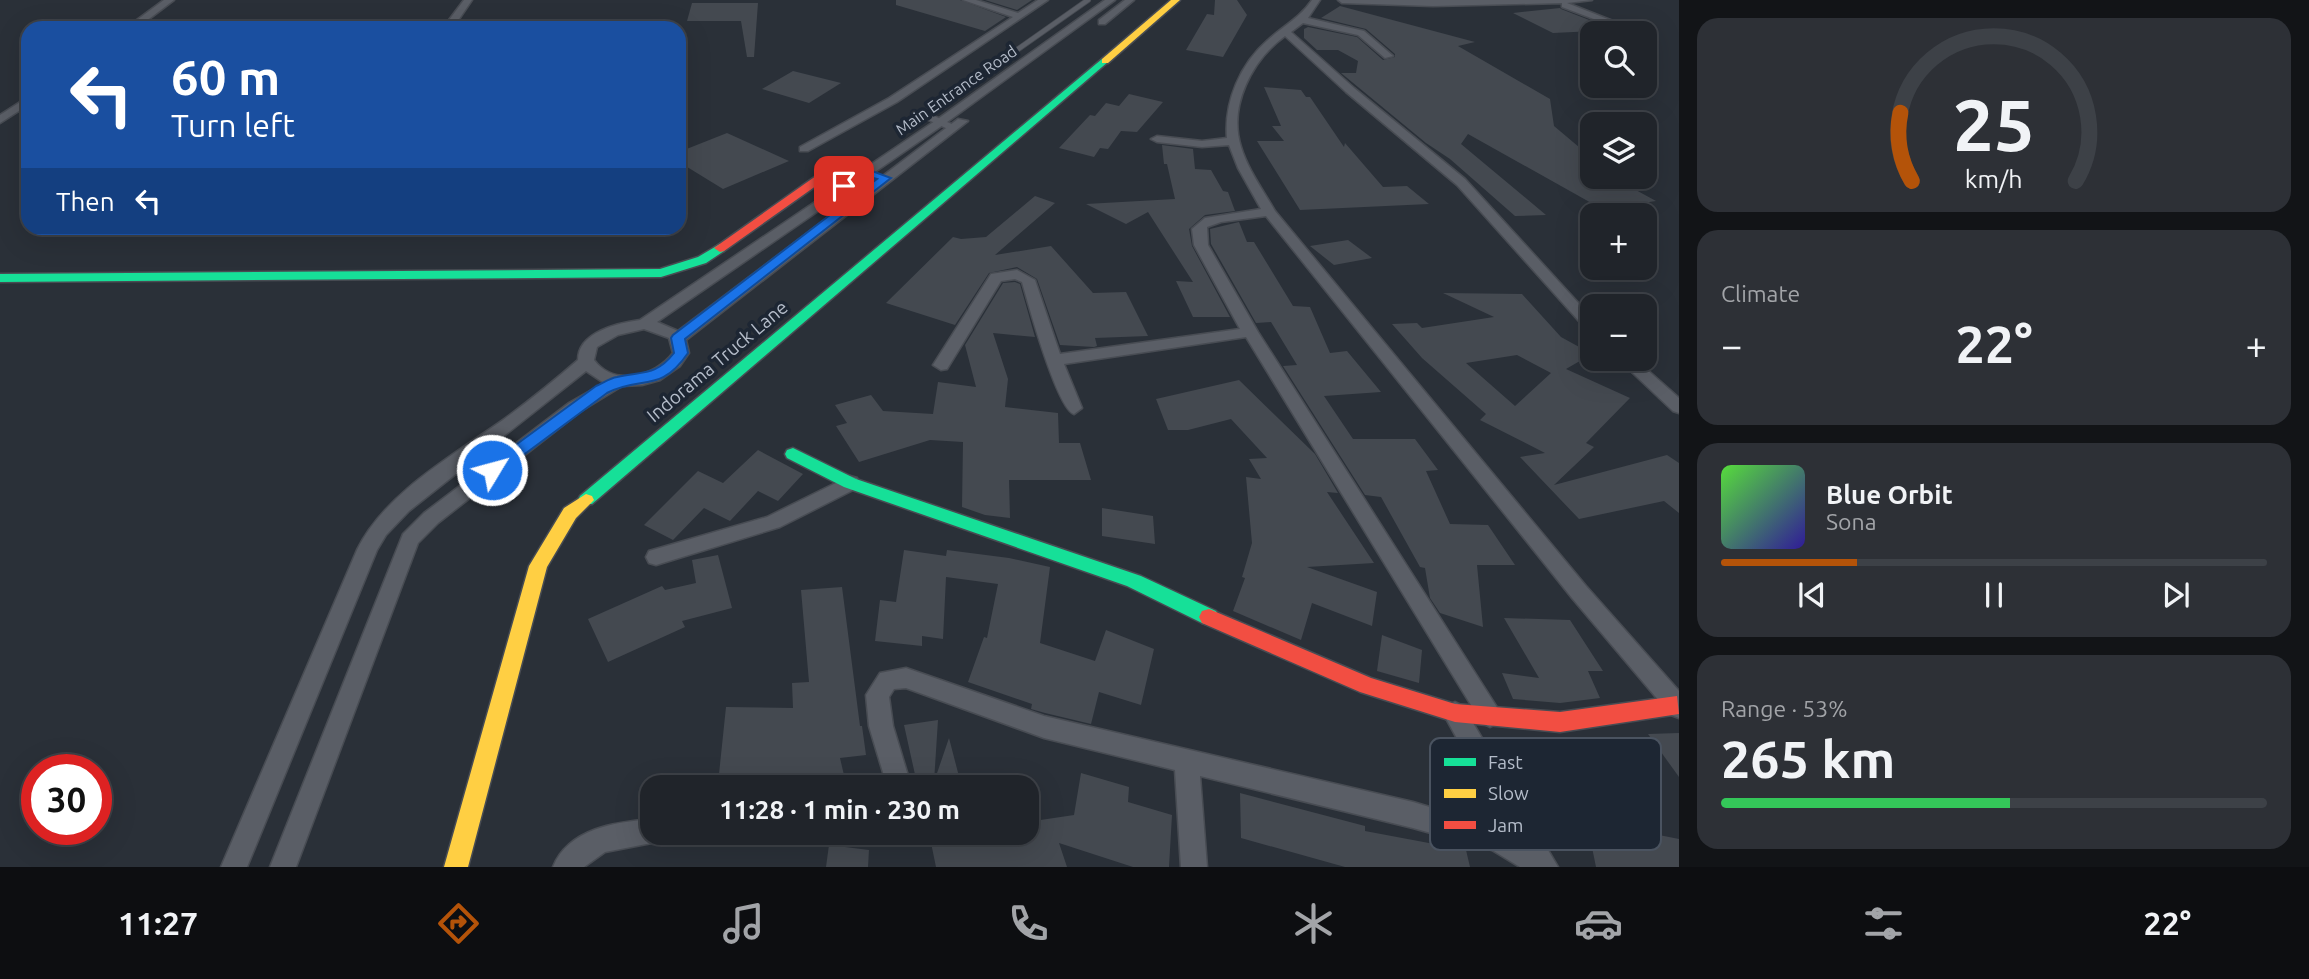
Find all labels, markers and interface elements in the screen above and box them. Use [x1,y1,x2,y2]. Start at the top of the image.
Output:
map controls [1580,21,1657,371]
button: search [1580,21,1657,98]
street label: Main Entrance Road [892,42,1020,138]
icon: left [56,49,147,140]
text: 60 m [171,49,280,104]
text: 25 [1953,84,2035,166]
text: Turn left [171,107,295,143]
button: layers [1580,112,1657,189]
pin [814,156,874,216]
text: km/h [1965,165,2023,193]
icon: arrive [825,167,863,205]
icon: left [129,182,167,220]
text: Then [56,187,115,216]
button: + [1580,203,1657,280]
text: Climate [1721,281,1800,306]
button: − [1580,294,1657,371]
street label: Indorama Truck Lane [642,296,792,426]
text: 22° [1955,315,2033,373]
text: − [1721,324,1742,366]
text: + [2246,324,2267,366]
position arrow [455,433,529,507]
text: Blue Orbit [1826,480,1953,509]
text: Sona [1826,509,1876,534]
icon: previous [1793,576,1831,614]
icon: pause [1975,576,2013,614]
icon: next [2157,576,2195,614]
text: Range · 53% [1721,696,1848,721]
text: 265 km [1721,730,1895,788]
legend [1430,738,1661,850]
text: Fast [1488,751,1523,773]
speed limit sign: 30 [21,754,112,845]
text: Slow [1488,782,1529,804]
text: 11:28 · 1 min · 230 m [719,795,960,824]
text: Jam [1488,814,1524,836]
icon: directions [434,899,483,948]
icon: music [719,899,768,948]
icon: phone [1004,899,1053,948]
icon: climate [1289,899,1338,948]
icon: car [1574,899,1623,948]
icon: filters [1859,899,1908,948]
text: 11:27 [118,905,198,941]
text: 22° [2144,905,2191,941]

